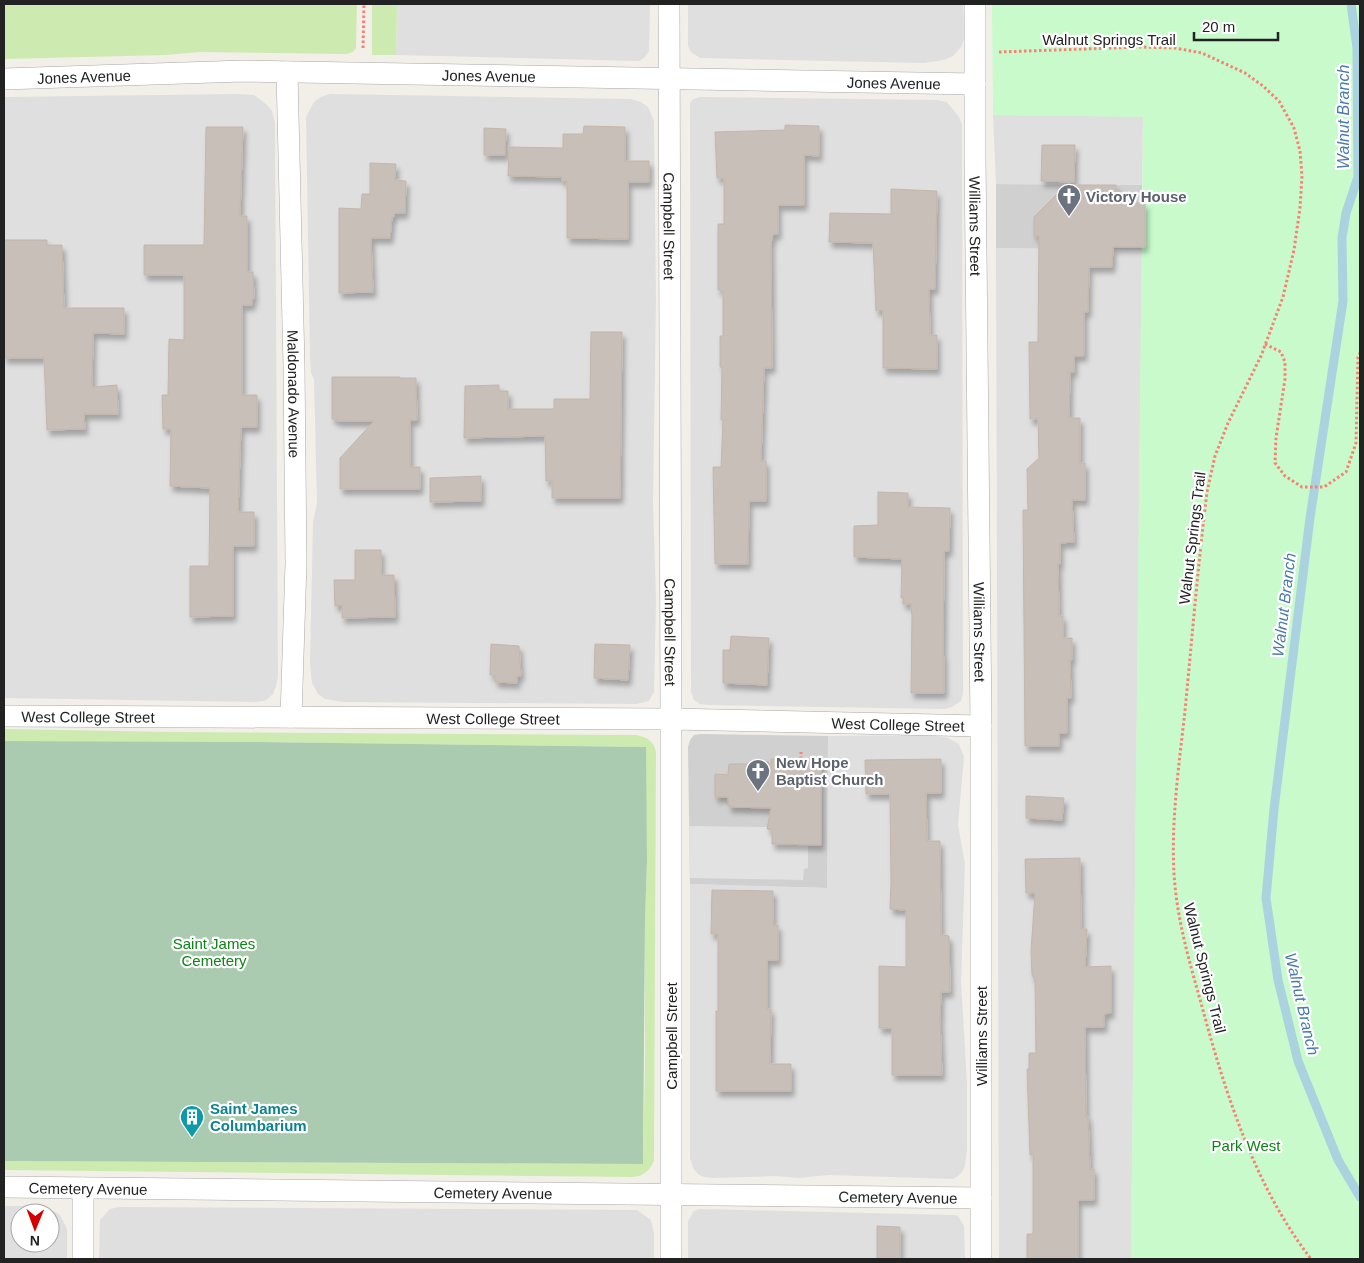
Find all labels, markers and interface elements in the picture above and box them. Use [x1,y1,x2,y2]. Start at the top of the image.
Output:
scale bar [1194,10,1278,42]
text: 20 m [1202,18,1235,35]
street label: Walnut Springs Trail [1042,31,1176,48]
water label: Walnut Branch [1335,65,1352,169]
street label: Jones Avenue [37,66,131,86]
street label: Jones Avenue [442,66,536,85]
street label: Jones Avenue [847,73,941,92]
street label: Campbell Street [661,172,678,281]
street label: Williams Street [967,176,985,277]
church icon: Victory House [1056,183,1082,217]
place label: Victory House [1086,188,1187,205]
street label: Maldonado Avenue [285,330,303,458]
street label: Walnut Springs Trail [1175,471,1209,605]
water label: Walnut Branch [1269,552,1299,658]
street label: Campbell Street [662,578,679,687]
street label: Williams Street [971,582,989,683]
street label: West College Street [21,708,155,725]
street label: West College Street [426,709,560,727]
street label: West College Street [831,714,966,734]
place label: New Hope Baptist Church [776,754,884,788]
church icon: New Hope Baptist Church [745,758,771,792]
street label: Walnut Springs Trail [1181,901,1229,1035]
park label: Saint James Cemetery [173,935,255,969]
water label: Walnut Branch [1282,951,1322,1057]
street label: Campbell Street [663,981,680,1090]
street label: Williams Street [973,985,990,1086]
place label: Saint James Columbarium [210,1100,307,1134]
building icon: Saint James Columbarium [179,1104,205,1138]
park label: Park West [1212,1137,1281,1154]
street label: Cemetery Avenue [28,1179,148,1197]
street label: Cemetery Avenue [433,1183,553,1202]
street label: Cemetery Avenue [838,1188,958,1206]
north arrow [10,1203,60,1253]
text: N [30,1233,40,1249]

